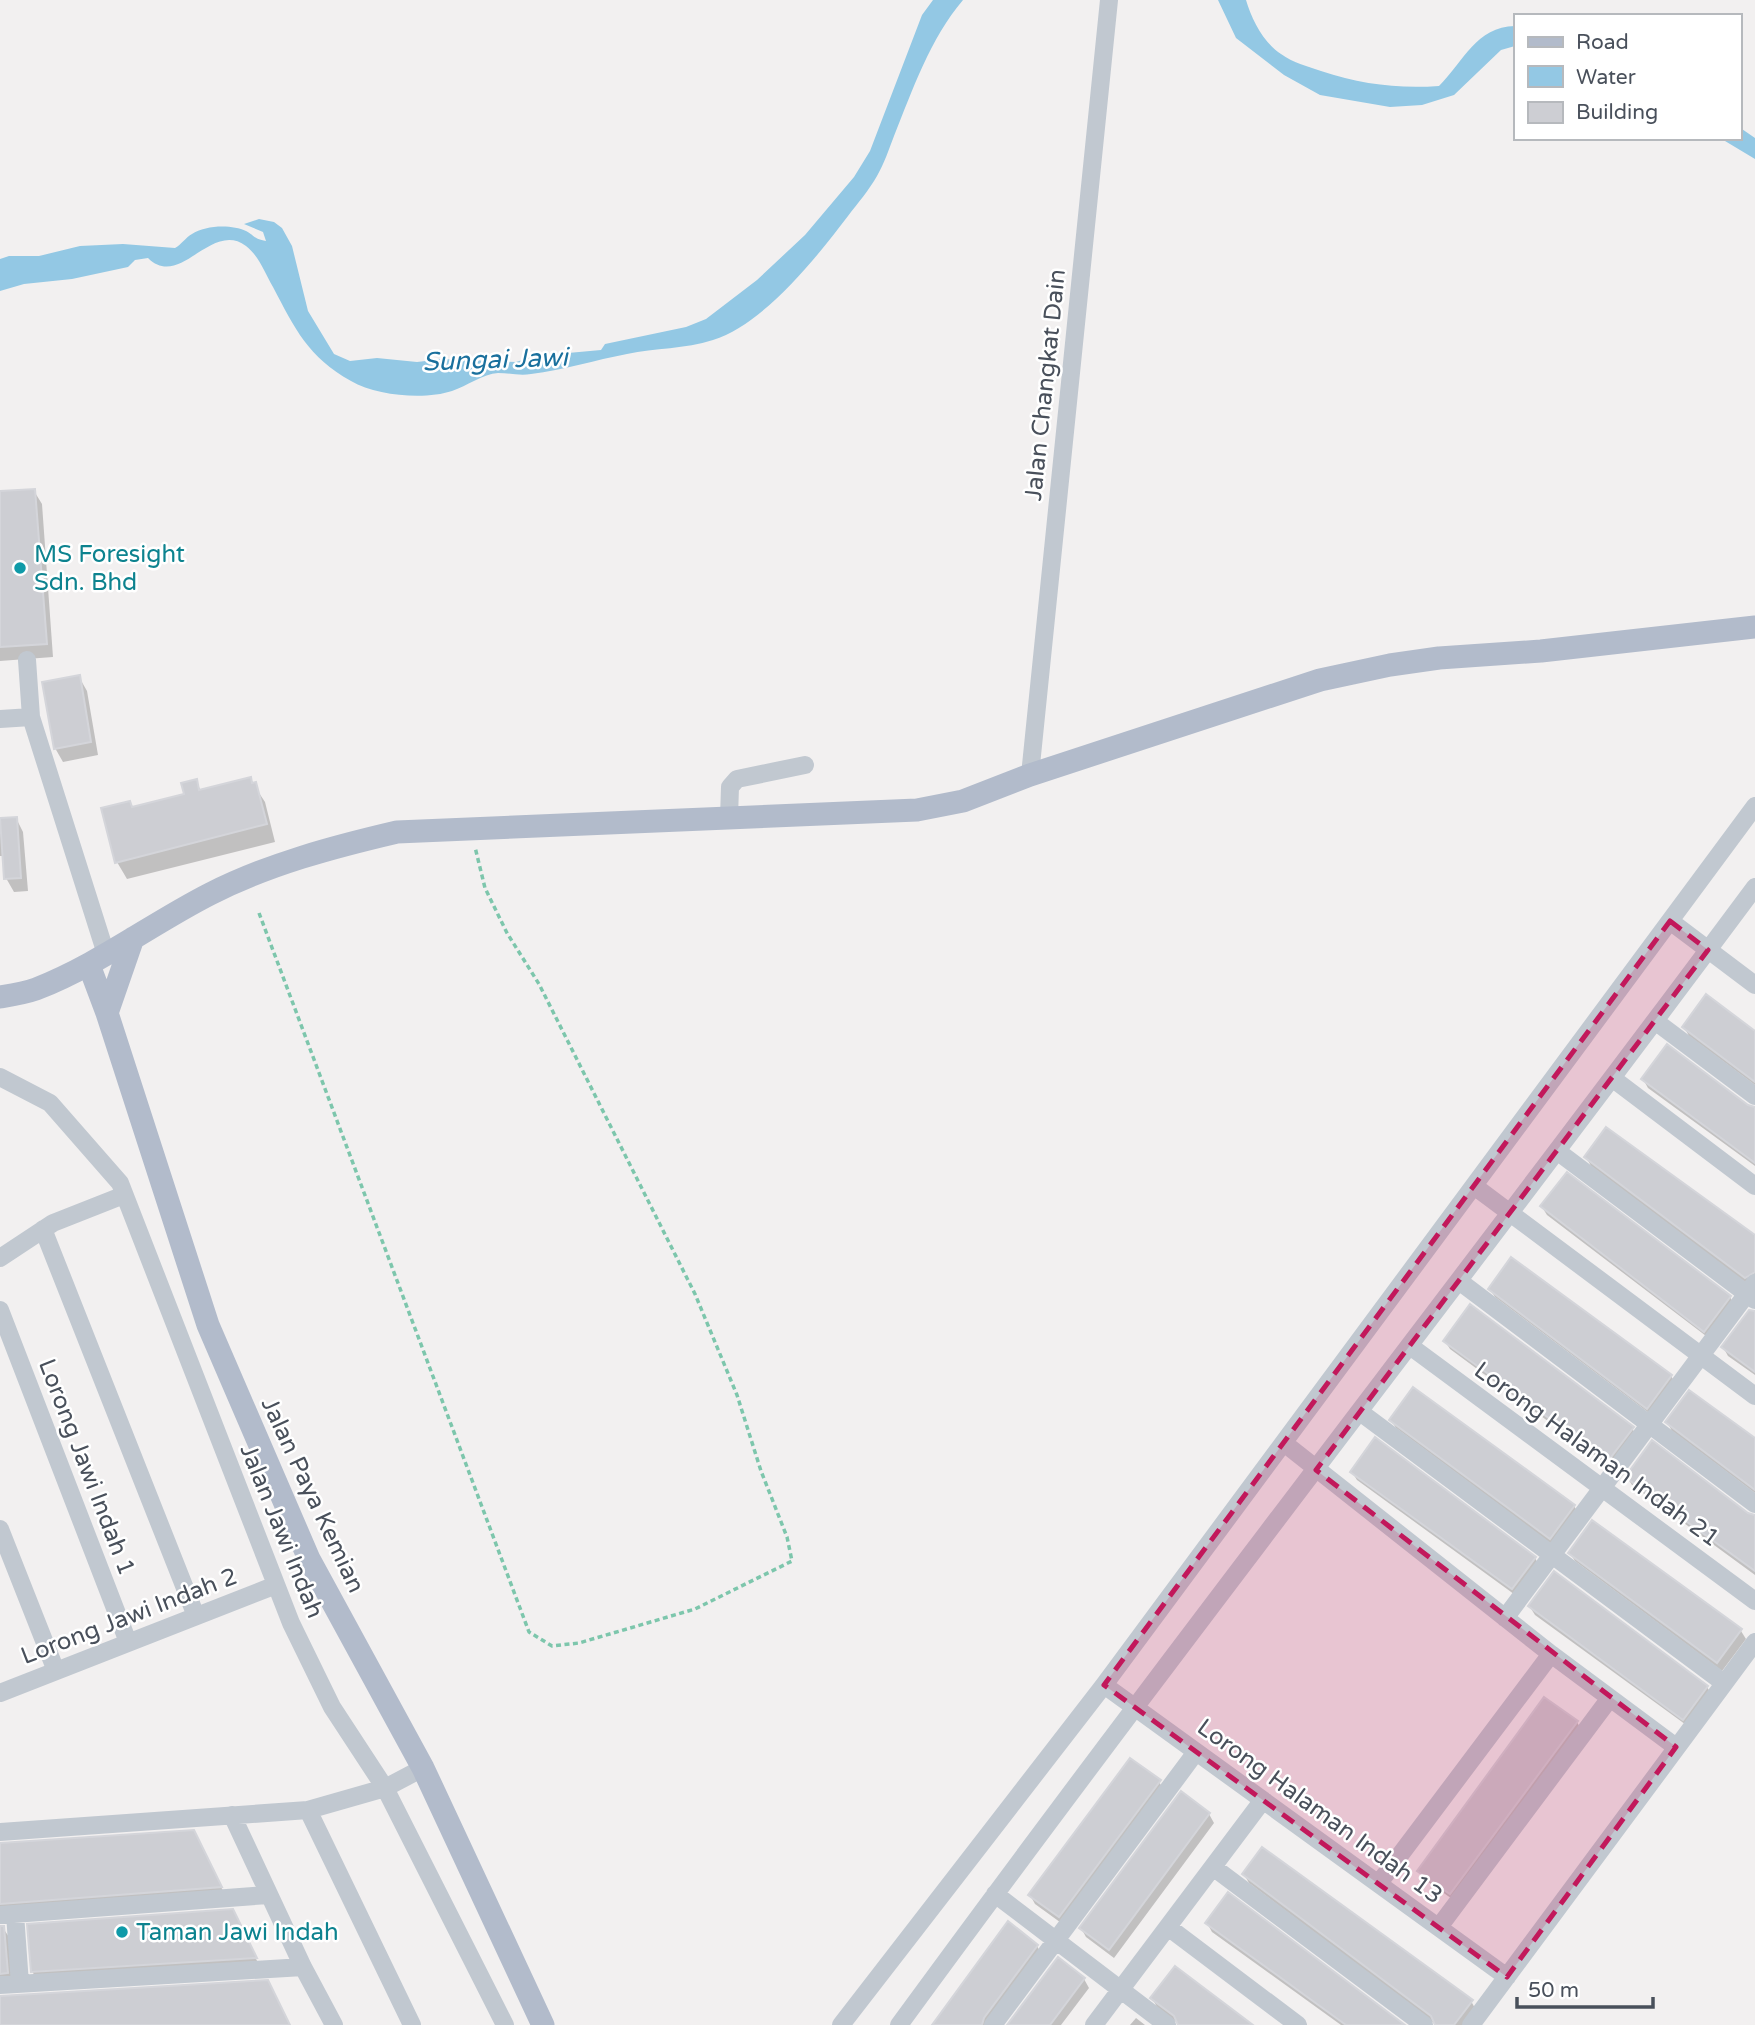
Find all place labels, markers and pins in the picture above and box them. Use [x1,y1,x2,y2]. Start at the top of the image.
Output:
place label: MS Foresight Sdn. Bhd [34,540,185,597]
marker: MS Foresight Sdn. Bhd [12,560,28,576]
place label: Taman Jawi Indah [136,1918,339,1947]
marker: Taman Jawi Indah [114,1924,130,1940]

